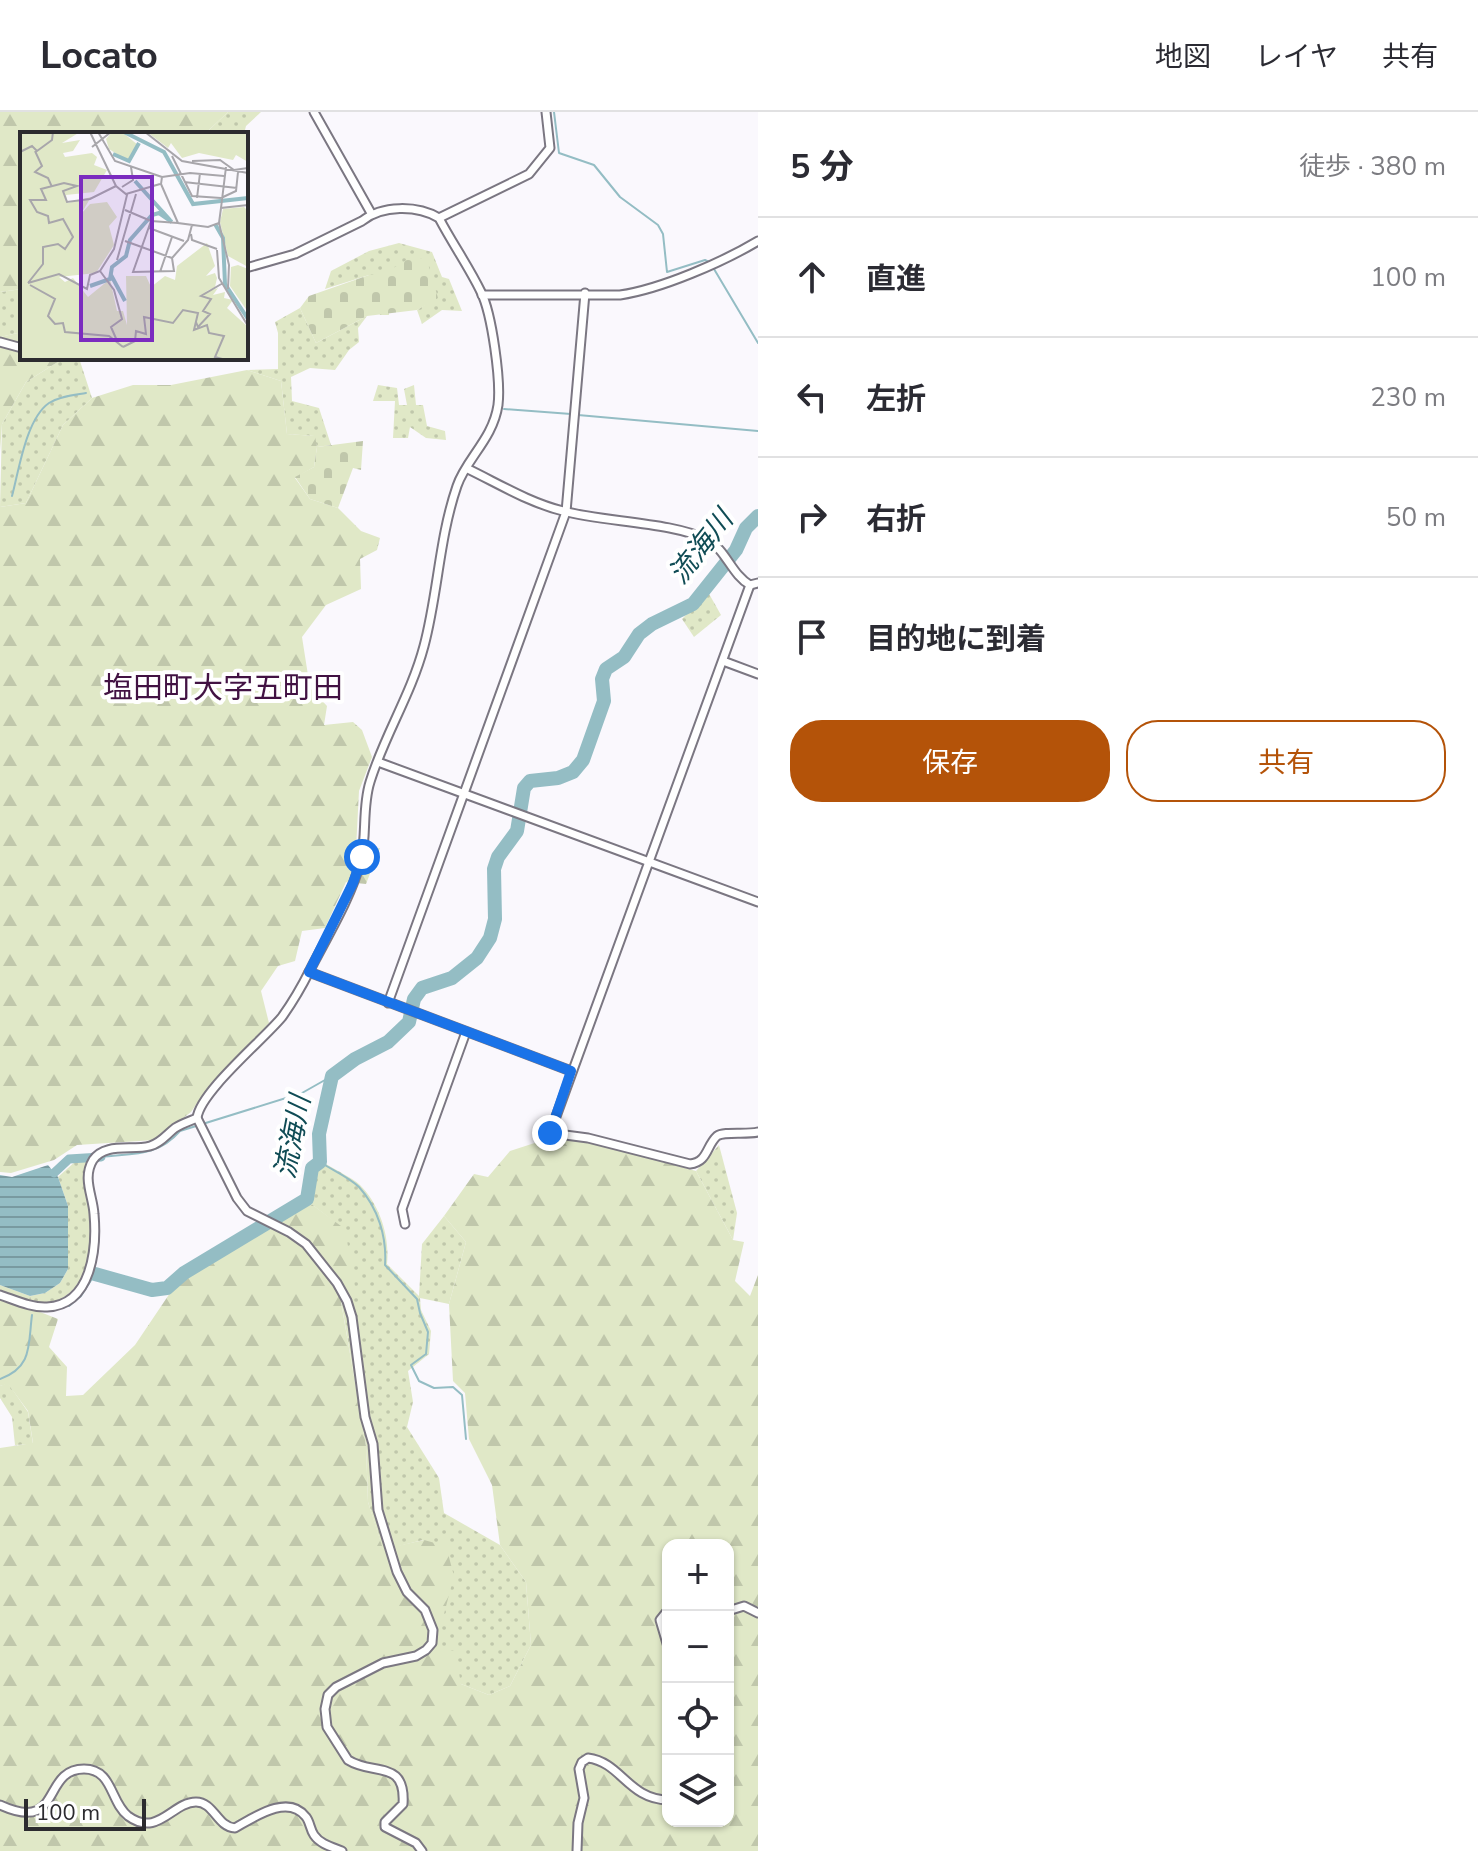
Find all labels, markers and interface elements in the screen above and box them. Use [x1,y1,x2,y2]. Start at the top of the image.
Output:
text: Locato [40,30,158,81]
text: 地図 [1155,38,1211,76]
text: レイヤ [1255,38,1338,76]
text: 共有 [1382,38,1438,76]
inset map [20,132,248,360]
text: 5 分 [790,144,854,190]
text: 徒歩 · 380 m [1299,149,1446,184]
icon: ahead [790,255,834,299]
text: 直進 [866,259,926,300]
text: 100 m [1370,260,1446,295]
icon: left [790,375,834,419]
text: 左折 [866,379,926,420]
text: 230 m [1370,380,1446,415]
icon: right [790,495,834,539]
text: 右折 [866,499,926,540]
water label: 流海川 [660,500,744,592]
text: 50 m [1386,500,1446,535]
icon: arrive [790,615,834,659]
text: 目的地に到着 [866,619,1046,660]
district label: 塩田町大字五町田 [103,668,343,709]
button: 保存 [790,720,1110,802]
button: 共有 [1126,720,1446,802]
route start [344,839,380,875]
water label: 流海川 [266,1089,320,1182]
route end [532,1115,568,1151]
map controls [662,1539,734,1827]
button: + [662,1539,734,1611]
button: − [662,1611,734,1683]
button: locate [662,1683,734,1755]
button: layers [662,1755,734,1827]
scale bar [24,1795,146,1831]
text: 100 m [36,1798,100,1828]

